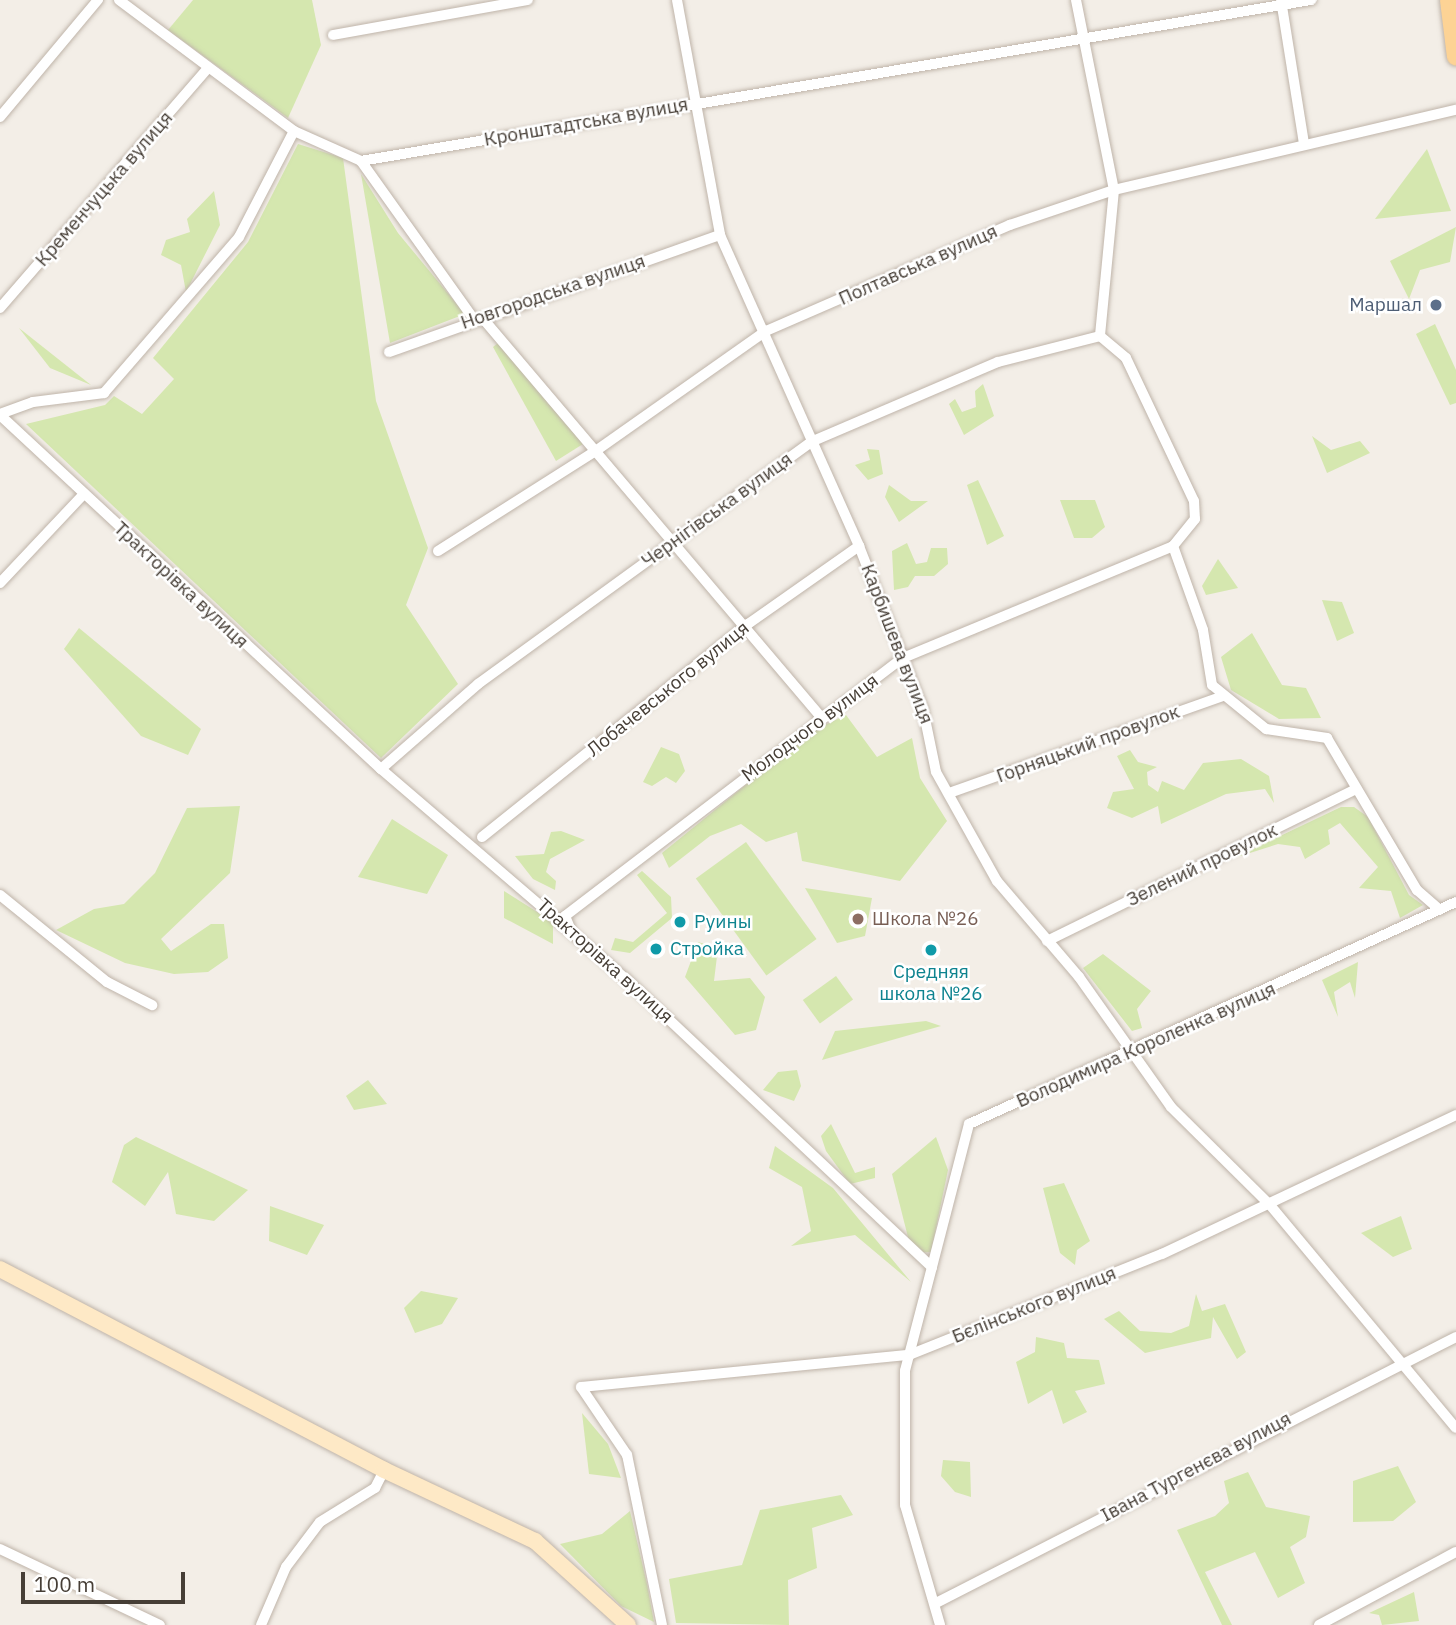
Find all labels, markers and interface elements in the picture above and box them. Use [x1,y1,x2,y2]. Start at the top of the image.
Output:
street label: Кронштадтська вулиця [482,93,690,151]
street label: Кременчуцька вулиця [31,107,177,271]
street label: Полтавська вулиця [835,220,1001,310]
street label: Новгородська вулиця [458,250,648,334]
place label: Маршал [1349,294,1422,316]
marker: Маршал [1428,297,1444,313]
street label: Чернігівська вулиця [637,448,797,572]
street label: Тракторівка вулиця [109,517,253,653]
street label: Карбишева вулиця [856,561,938,727]
street label: Лобачевського вулиця [582,617,754,761]
street label: Молодчого вулиця [737,669,883,787]
street label: Горняцький провулок [993,700,1183,788]
street label: Зелений провулок [1123,819,1281,911]
street label: Тракторівка вулиця [532,894,678,1028]
place label: Школа №26 [872,908,979,930]
place label: Руины [694,911,751,933]
marker: Школа №26 [850,911,866,927]
marker: Руины [672,914,688,930]
place label: Стройка [670,938,744,960]
marker: Стройка [648,941,664,957]
marker: Средняя школа №26 [923,942,939,958]
place label: Средняя школа №26 [879,961,983,1005]
street label: Володимира Короленка вулиця [1013,977,1279,1113]
street label: Бєлінського вулиця [949,1262,1119,1348]
street label: Івана Тургенєва вулиця [1097,1407,1295,1527]
scale bar [24,1558,189,1602]
text: 100 m [34,1570,95,1598]

